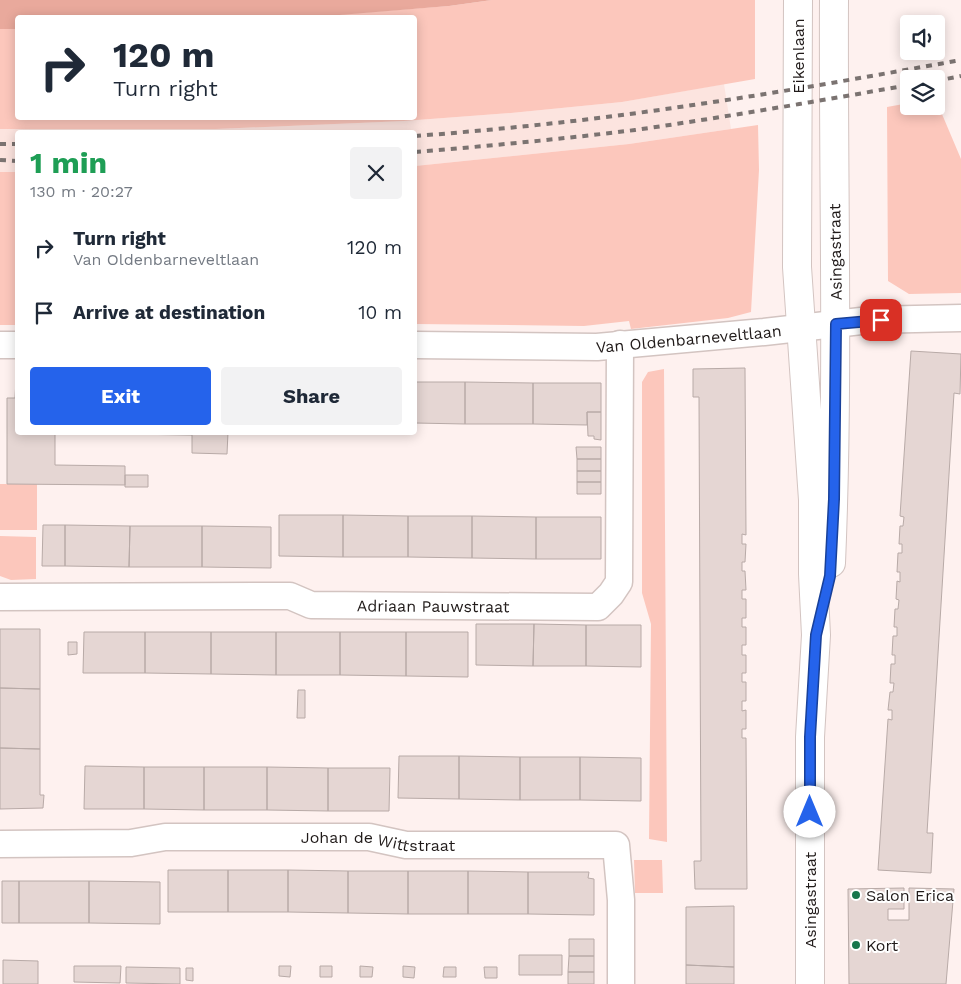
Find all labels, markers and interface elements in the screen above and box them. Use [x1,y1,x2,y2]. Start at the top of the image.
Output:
map controls [900,15,945,115]
button: sound [900,15,945,60]
street label: Eikenlaan [789,18,808,94]
text: 120 m [113,34,214,76]
icon: right [30,35,95,100]
button: layers [900,70,945,115]
text: Turn right [113,76,218,101]
text: 1 min [30,145,107,180]
button: close [350,147,402,199]
text: 130 m · 20:27 [30,182,133,201]
street label: Asingastraat [825,203,846,300]
text: Turn right [73,227,166,250]
icon: right [30,234,58,262]
text: 120 m [347,236,402,259]
text: Van Oldenbarneveltlaan [73,250,259,269]
icon: arrive [30,299,58,327]
pin [860,299,902,341]
text: Arrive at destination [73,301,265,324]
text: 10 m [358,301,402,324]
icon: arrive [867,306,895,334]
street label: Van Oldenbarneveltlaan [595,321,782,357]
button: Exit [30,367,211,425]
button: Share [221,367,402,425]
street label: Adriaan Pauwstraat [357,596,510,616]
position arrow [783,785,835,837]
street label: Johan de Wittstraat [301,828,456,856]
street label: Asingastraat [801,851,820,948]
place label: Salon Erica [866,886,954,905]
marker: Salon Erica [850,889,862,901]
place label: Kort [866,936,898,955]
marker: Kort [850,939,862,951]

